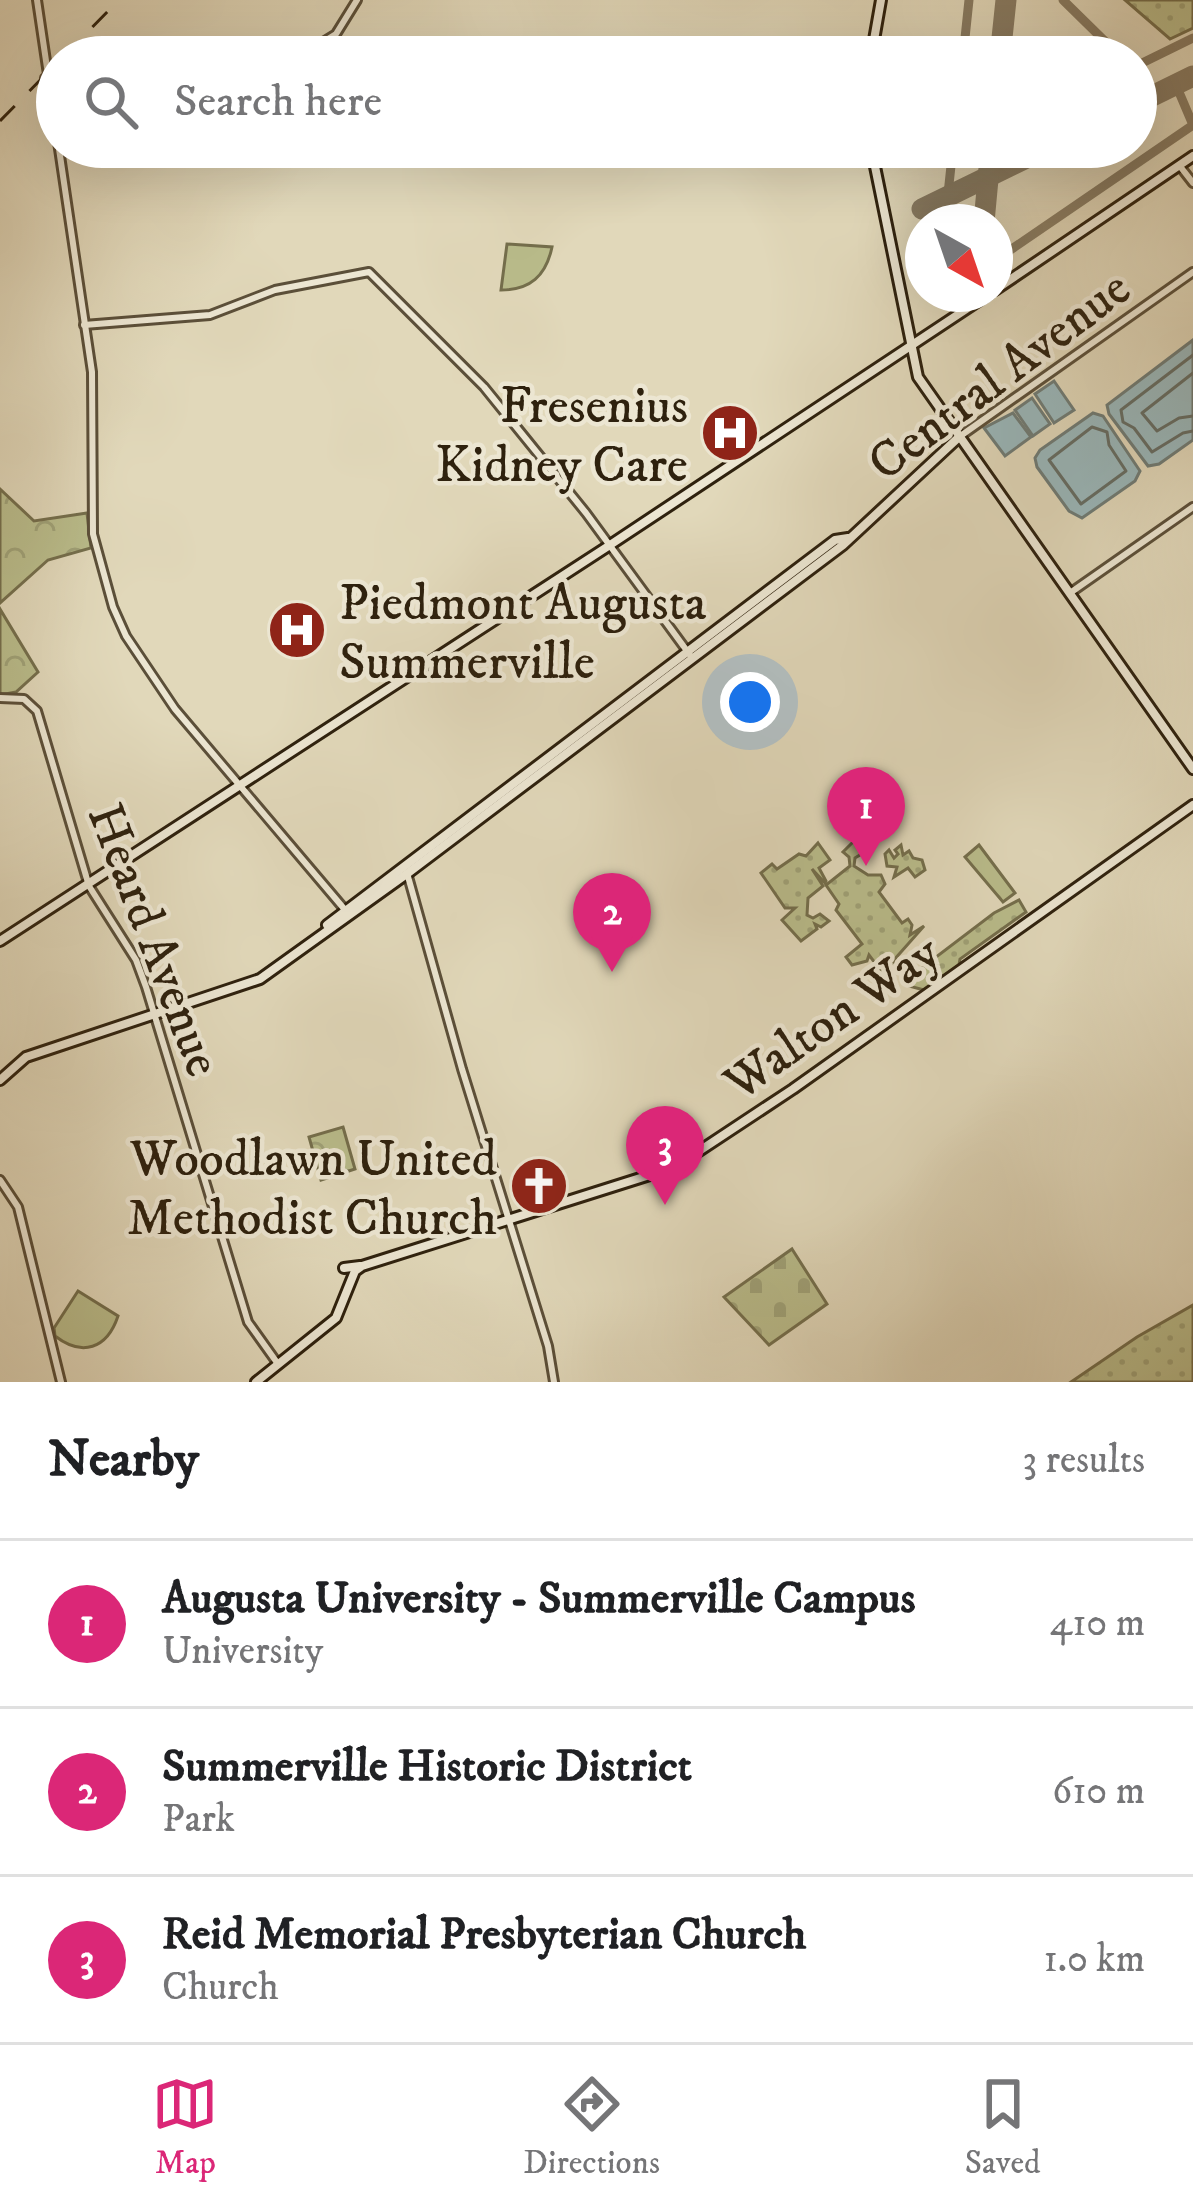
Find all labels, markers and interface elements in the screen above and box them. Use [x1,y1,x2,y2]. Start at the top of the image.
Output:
search box [36,36,1157,168]
icon: search [78,69,144,135]
text: Search here [174,74,382,130]
north arrow [905,204,1013,312]
street label: Central Avenue [856,257,1144,496]
place label: Fresenius Kidney Care [435,375,688,498]
hospital icon: Fresenius Kidney Care [699,402,761,464]
place label: Piedmont Augusta Summerville [339,572,707,695]
hospital icon: Piedmont Augusta Summerville [266,599,328,661]
your location [720,672,780,732]
pin: 1 [827,767,905,866]
street label: Heard Avenue [72,795,235,1086]
pin: 2 [573,873,651,972]
street label: Walton Way [712,921,953,1116]
pin: 3 [626,1106,704,1205]
place label: Woodlawn United Methodist Church [127,1128,498,1251]
church icon: Woodlawn United Methodist Church [508,1155,570,1217]
text: Nearby [48,1428,199,1492]
text: 3 results [1022,1436,1145,1485]
text: Augusta University - Summerville Campus [162,1571,916,1627]
text: 1 [80,1599,94,1648]
text: 410 m [1050,1599,1145,1648]
text: University [162,1627,323,1676]
text: Summerville Historic District [162,1739,692,1795]
text: 2 [77,1767,97,1816]
text: 610 m [1052,1767,1145,1816]
text: Park [162,1795,235,1844]
text: Reid Memorial Presbyterian Church [162,1907,806,1963]
text: 3 [80,1935,94,1984]
text: 1.0 km [1043,1935,1145,1984]
text: Church [162,1963,279,2012]
tab: Map [152,2071,218,2184]
tab: Directions [523,2071,660,2184]
tab: Saved [965,2071,1041,2184]

